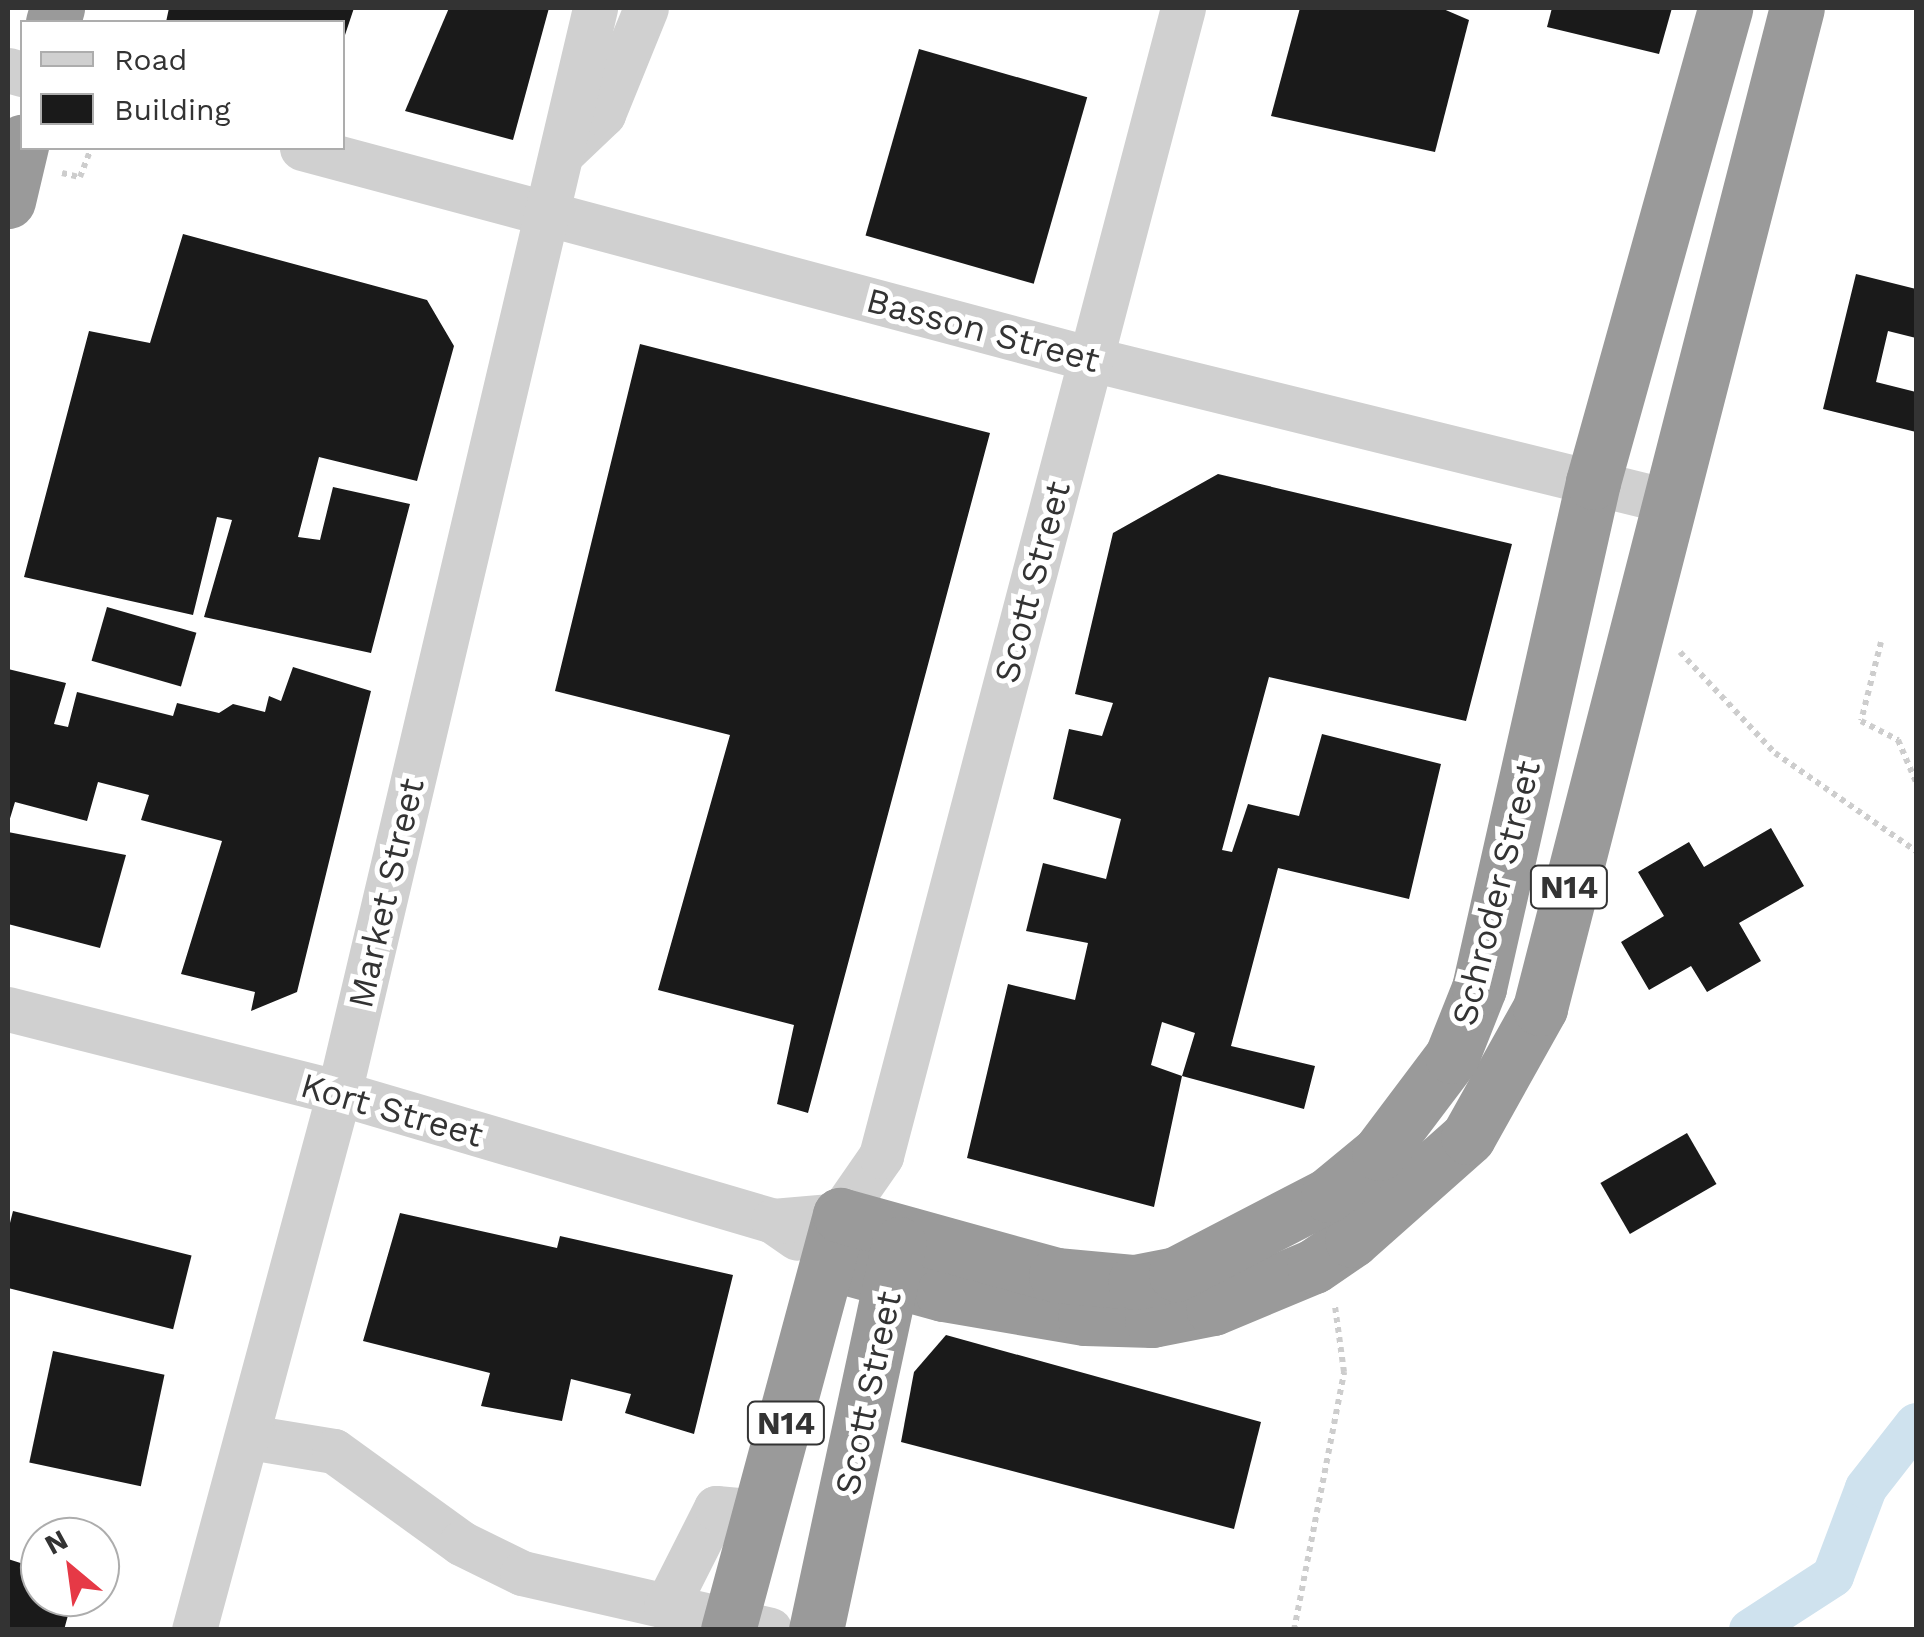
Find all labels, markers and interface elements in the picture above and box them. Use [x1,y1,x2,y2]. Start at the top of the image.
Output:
legend [20,20,345,150]
text: Road [114,42,187,77]
text: Building [114,92,231,127]
street label: Basson Street [862,279,1104,381]
street label: Scott Street [985,477,1079,687]
street label: Schroder Street [1443,756,1549,1030]
street label: Market Street [339,774,433,1012]
road number: N14 [1529,860,1609,914]
street label: Kort Street [296,1064,488,1156]
street label: Scott Street [826,1287,910,1499]
road number: N14 [746,1396,826,1450]
north arrow [20,1517,120,1617]
text: N [39,1523,73,1562]

